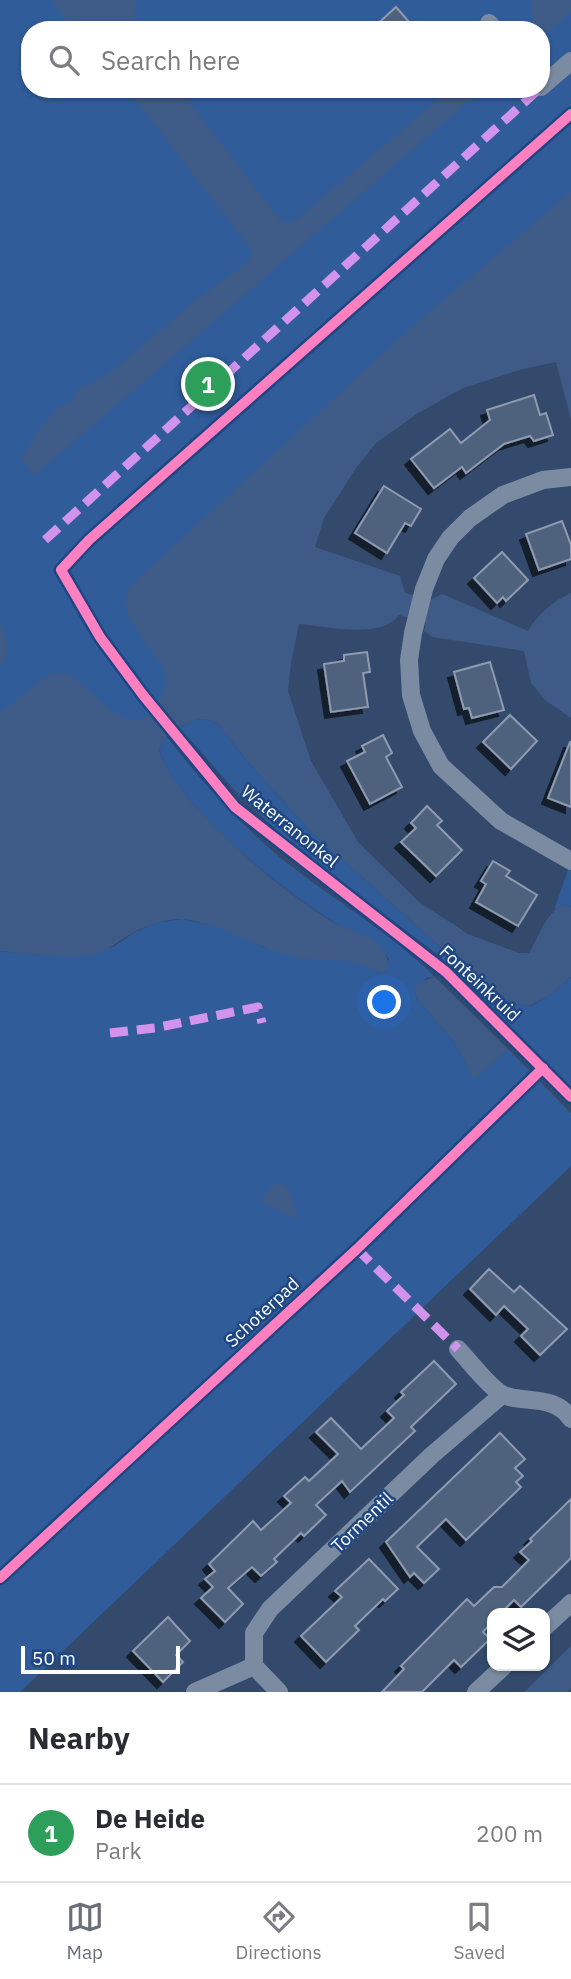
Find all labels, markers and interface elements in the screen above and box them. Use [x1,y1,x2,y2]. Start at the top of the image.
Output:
search box [21,21,550,98]
icon: search [45,41,83,79]
text: Search here [101,43,240,77]
pin: 1 [185,358,231,410]
street label: Waterranonkel [237,780,343,872]
street label: Fonteinkruid [435,940,525,1026]
your location [367,985,401,1019]
street label: Schoterpad [220,1272,304,1352]
street label: Tormentil [326,1487,398,1557]
map controls [487,1608,550,1671]
button: layers [487,1608,550,1671]
scale bar [21,1643,180,1675]
text: 50 m [32,1646,76,1670]
text: Nearby [28,1718,130,1757]
text: De Heide [95,1801,205,1835]
text: 1 [44,1818,58,1848]
text: 200 m [476,1818,543,1848]
text: Park [95,1835,142,1865]
tab: Map [66,1898,104,1964]
tab: Directions [235,1898,322,1964]
tab: Saved [454,1898,505,1964]

